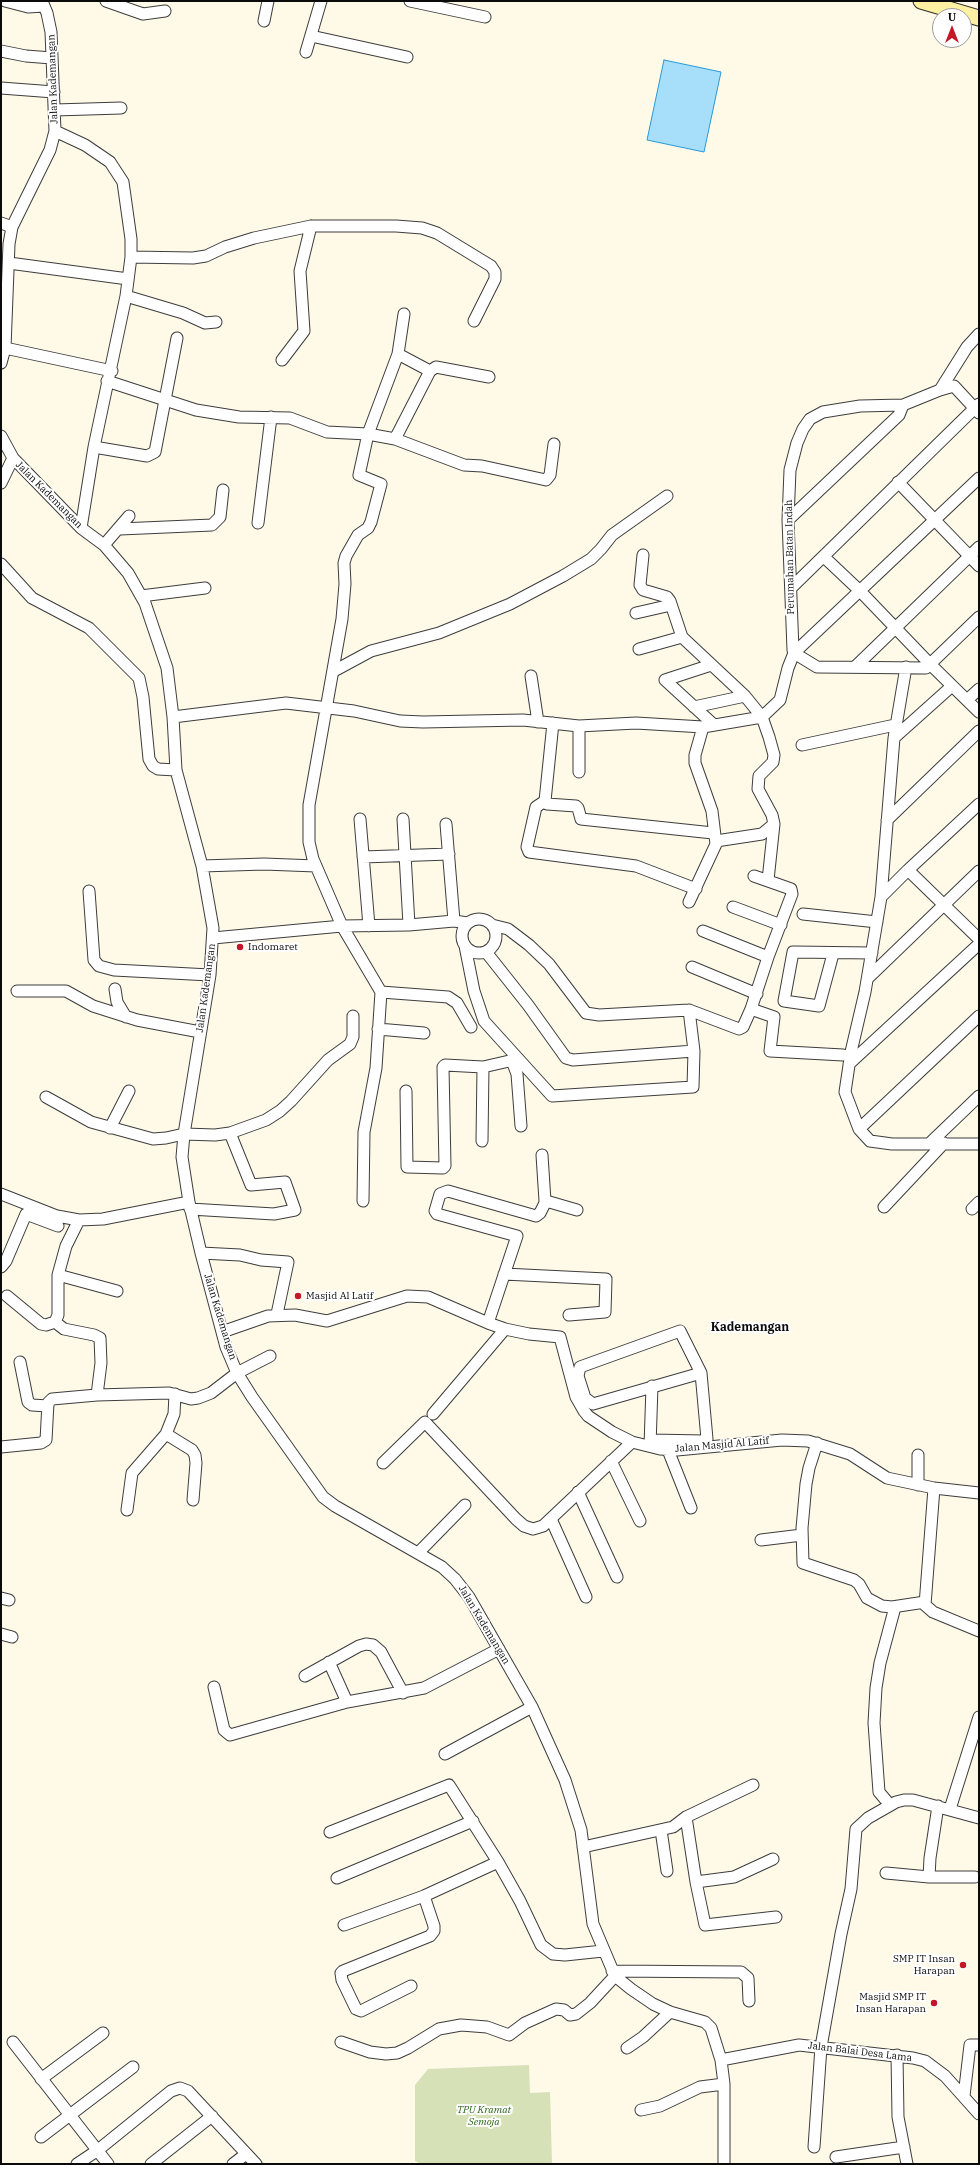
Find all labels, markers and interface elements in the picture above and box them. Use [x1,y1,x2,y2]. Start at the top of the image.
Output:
north arrow [932,8,972,48]
text: U [948,10,956,24]
street label: Jalan Kademangan [45,34,61,124]
street label: Jalan Kademangan [13,459,85,531]
street label: Perumahan Batan Indah [783,499,797,615]
place label: Indomaret [248,941,298,953]
marker: Indomaret [235,942,245,952]
street label: Jalan Kademangan [194,943,218,1033]
street label: Jalan Kademangan [201,1272,239,1362]
place label: Masjid Al Latif [306,1290,373,1302]
marker: Masjid Al Latif [293,1291,303,1301]
district label: Kademangan [711,1321,789,1335]
street label: Jalan Masjid Al Latif [675,1435,769,1455]
street label: Jalan Kademangan [456,1584,512,1666]
place label: SMP IT Insan Harapan [893,1953,955,1976]
marker: SMP IT Insan Harapan [958,1960,968,1970]
place label: Masjid SMP IT Insan Harapan [856,1991,926,2014]
marker: Masjid SMP IT Insan Harapan [929,1998,939,2008]
street label: Jalan Balai Desa Lama [807,2040,913,2064]
park label: TPU Kramat Semoja [457,2104,511,2128]

